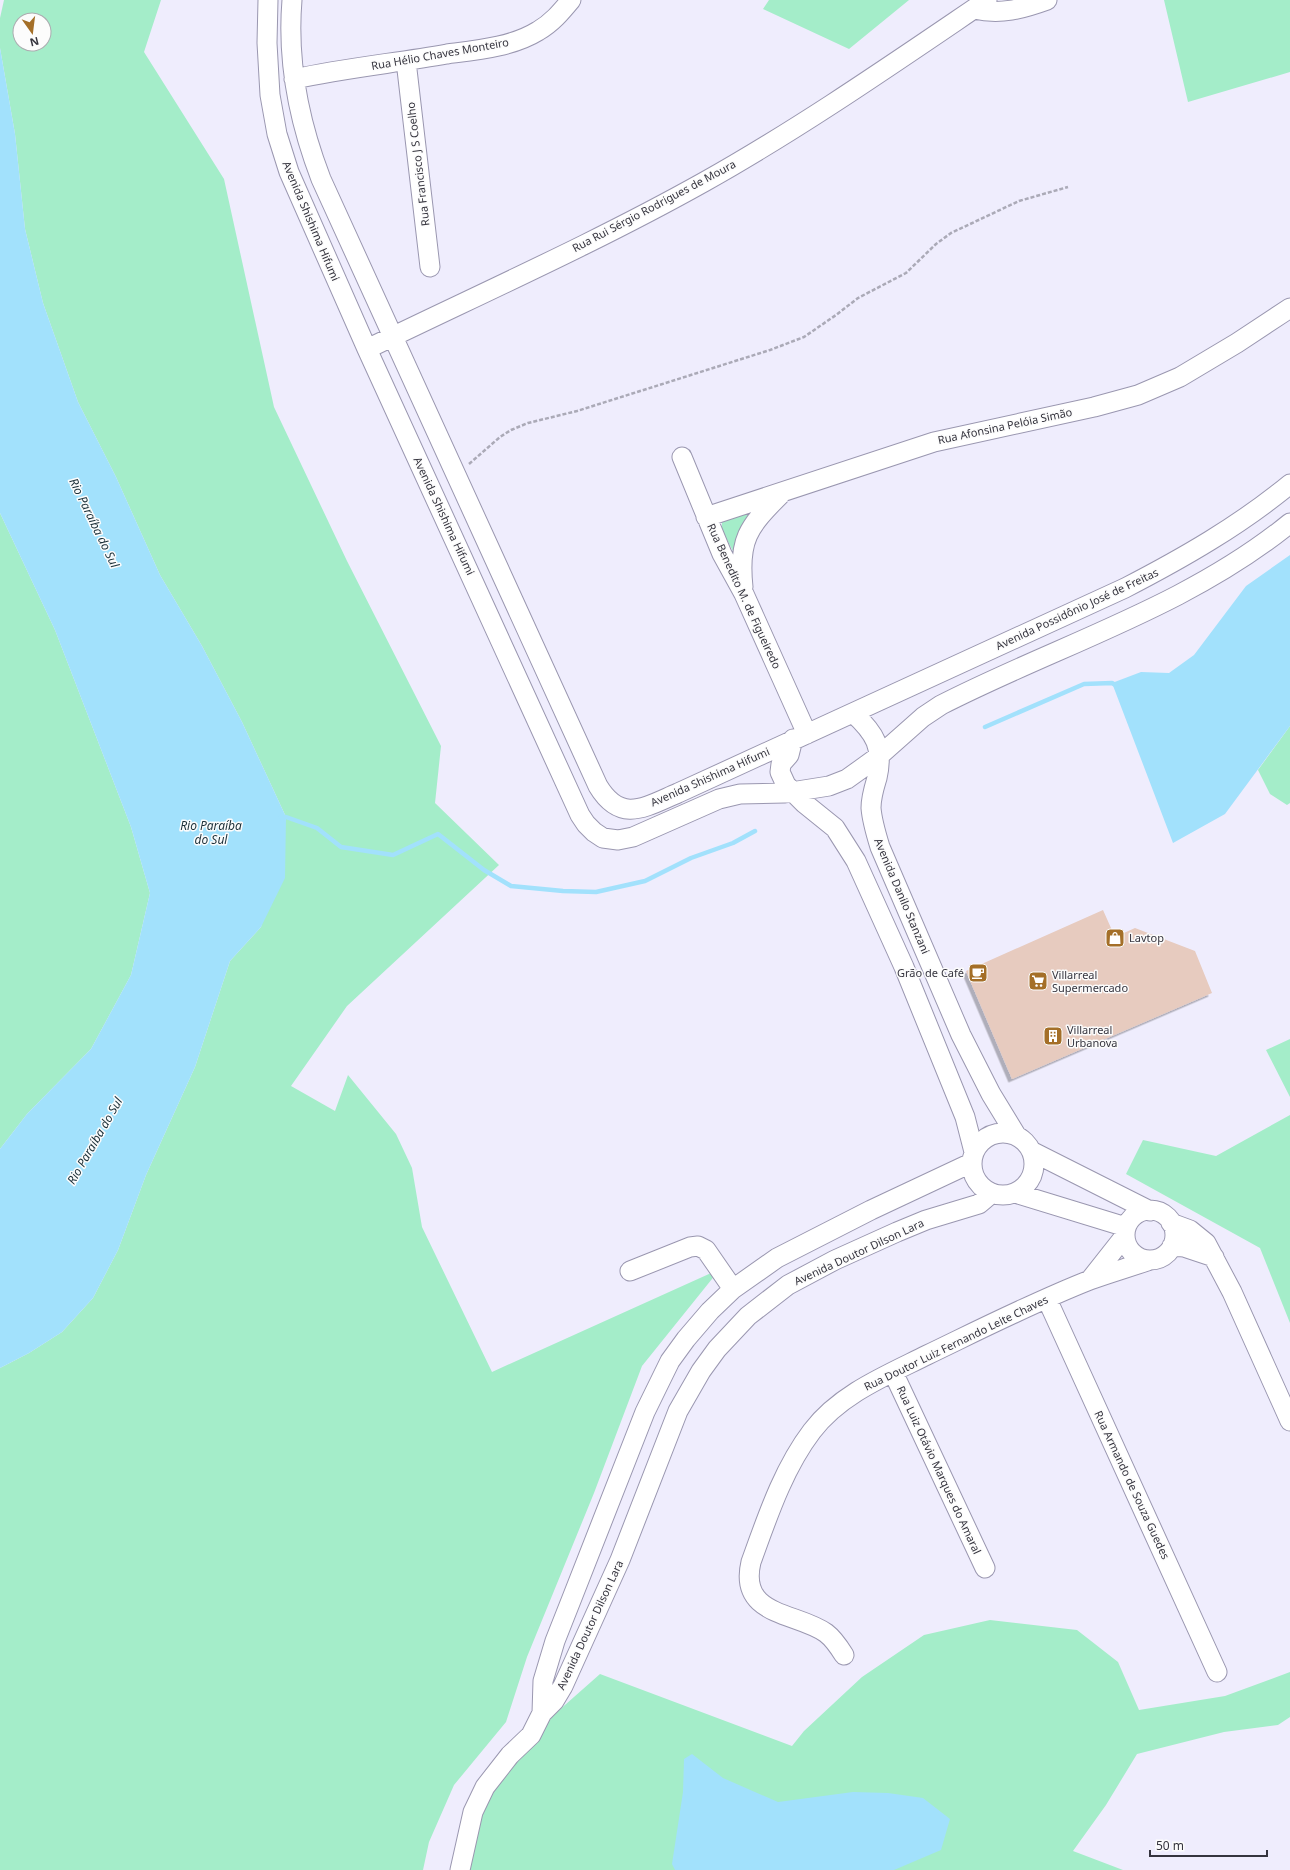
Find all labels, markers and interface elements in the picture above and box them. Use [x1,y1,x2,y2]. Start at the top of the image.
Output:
north arrow [12,12,52,52]
text: N [28,34,41,51]
street label: Rua Hélio Chaves Monteiro [370,34,510,73]
street label: Rua Francisco J S Coelho [402,101,433,227]
street label: Rua Rui Sérgio Rodrigues de Moura [569,156,738,255]
street label: Avenida Shishima Hifumi [279,159,344,283]
street label: Rua Afonsina Pelóia Simão [936,404,1074,447]
street label: Avenida Shishima Hifumi [410,454,478,577]
water label: Rio Paraíba do Sul [65,475,124,571]
street label: Rua Benedito M. de Figueiredo [704,521,785,671]
street label: Avenida Possidônio José de Freitas [993,564,1161,653]
street label: Avenida Shishima Hifumi [648,743,772,810]
water label: Rio Paraíba do Sul [180,817,242,848]
street label: Avenida Danilo Stanzani [871,836,934,956]
shop icon: Lavtop [1104,927,1126,949]
place label: Lavtop [1129,930,1164,945]
cafe icon: Grão de Café [967,962,989,984]
place label: Grão de Café [897,965,964,980]
place label: Villarreal Supermercado [1052,967,1128,995]
supermarket icon: Villarreal Supermercado [1027,970,1049,992]
place label: Villarreal Urbanova [1067,1022,1118,1050]
building icon: Villarreal Urbanova [1042,1025,1064,1047]
water label: Rio Paraíba do Sul [63,1093,127,1187]
street label: Avenida Doutor Dilson Lara [792,1215,926,1288]
street label: Rua Doutor Luiz Fernando Leite Chaves [861,1291,1050,1394]
street label: Rua Luiz Otávio Marques do Amaral [894,1383,985,1556]
street label: Rua Armando de Souza Guedes [1091,1408,1174,1562]
street label: Avenida Doutor Dilson Lara [553,1558,626,1692]
scale bar [1150,1832,1267,1858]
text: 50 m [1156,1837,1184,1854]

